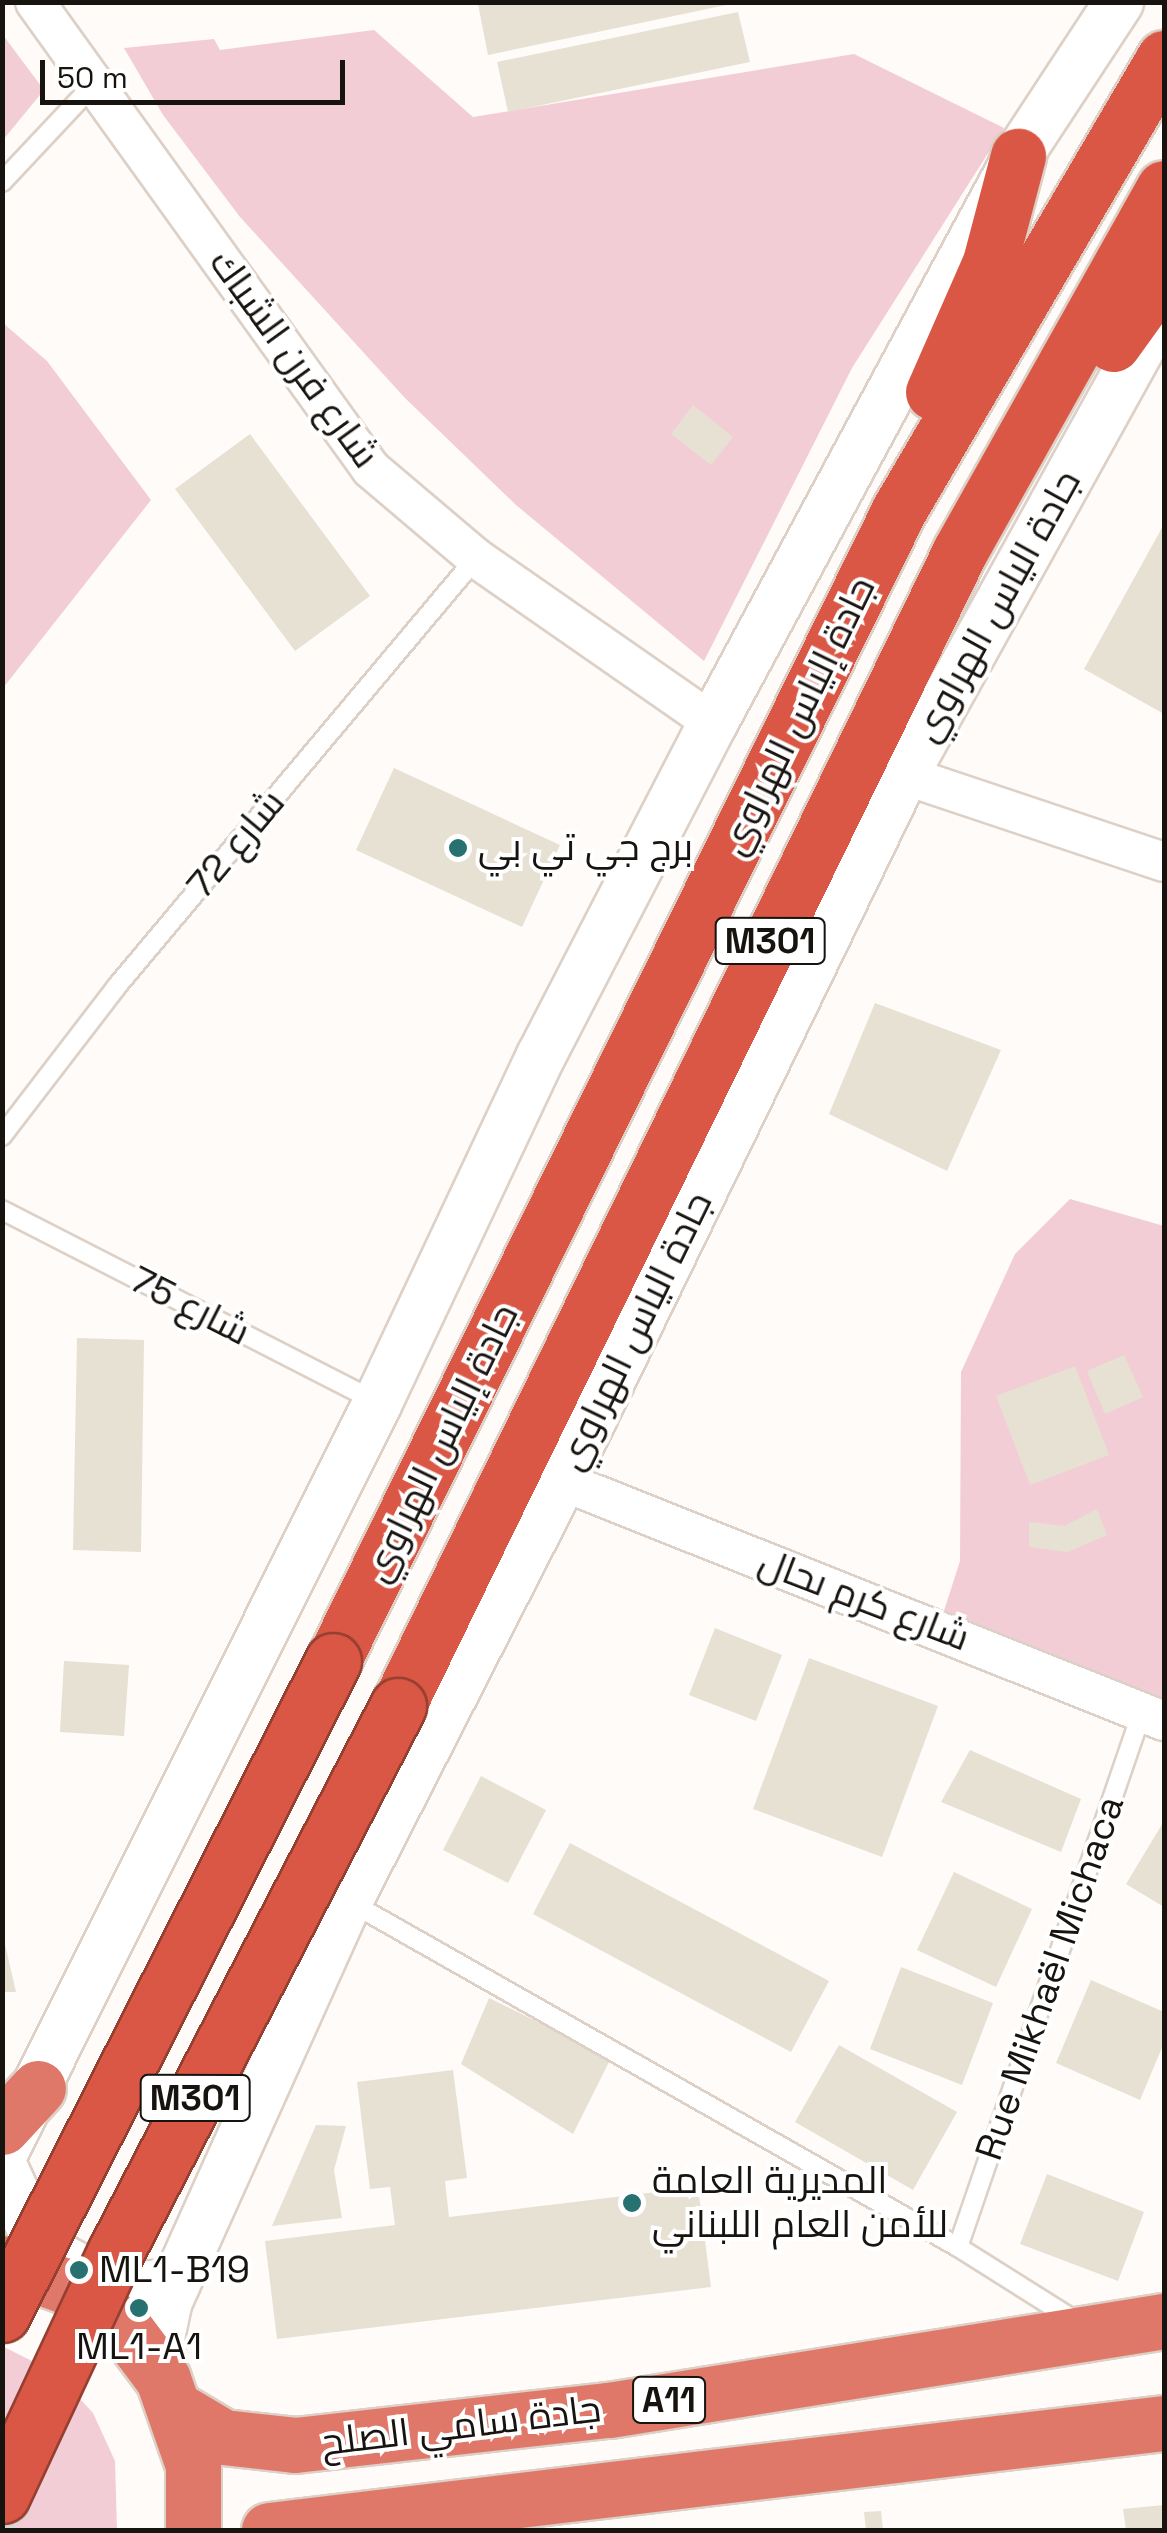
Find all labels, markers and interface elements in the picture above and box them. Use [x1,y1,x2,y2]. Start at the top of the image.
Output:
scale bar [45,40,350,102]
text: 50 m [57,58,128,97]
street label: شارع فرن الشباك [200,241,388,477]
street label: جادة الياس الهراوي [903,462,1091,750]
street label: جادة إلياس الهراوي [711,570,885,862]
street label: شارع 72 [178,781,294,907]
place label: برج جي تي بي [478,825,693,871]
marker: برج جي تي بي [447,837,469,859]
road number: M301 [712,911,828,971]
street label: جادة الياس الهراوي [548,1185,722,1477]
street label: شارع 75 [123,1257,257,1355]
street label: جادة إلياس الهراوي [354,1297,528,1589]
street label: شارع كرم ىحال [752,1539,976,1661]
street label: Rue Mikhaël Michaca [966,1790,1134,2166]
road number: M301 [138,2068,252,2128]
place label: المديرية العامة للأمن العام اللبناني [652,2158,948,2248]
marker: المديرية العامة للأمن العام اللبناني [621,2192,643,2214]
place label: ML1-B19 [99,2247,250,2293]
marker: ML1-B19 [68,2259,90,2281]
marker: ML1-A1 [128,2297,150,2319]
place label: ML1-A1 [76,2324,202,2370]
road number: A11 [632,2370,706,2430]
street label: جادة سامي الصلح [318,2386,604,2466]

